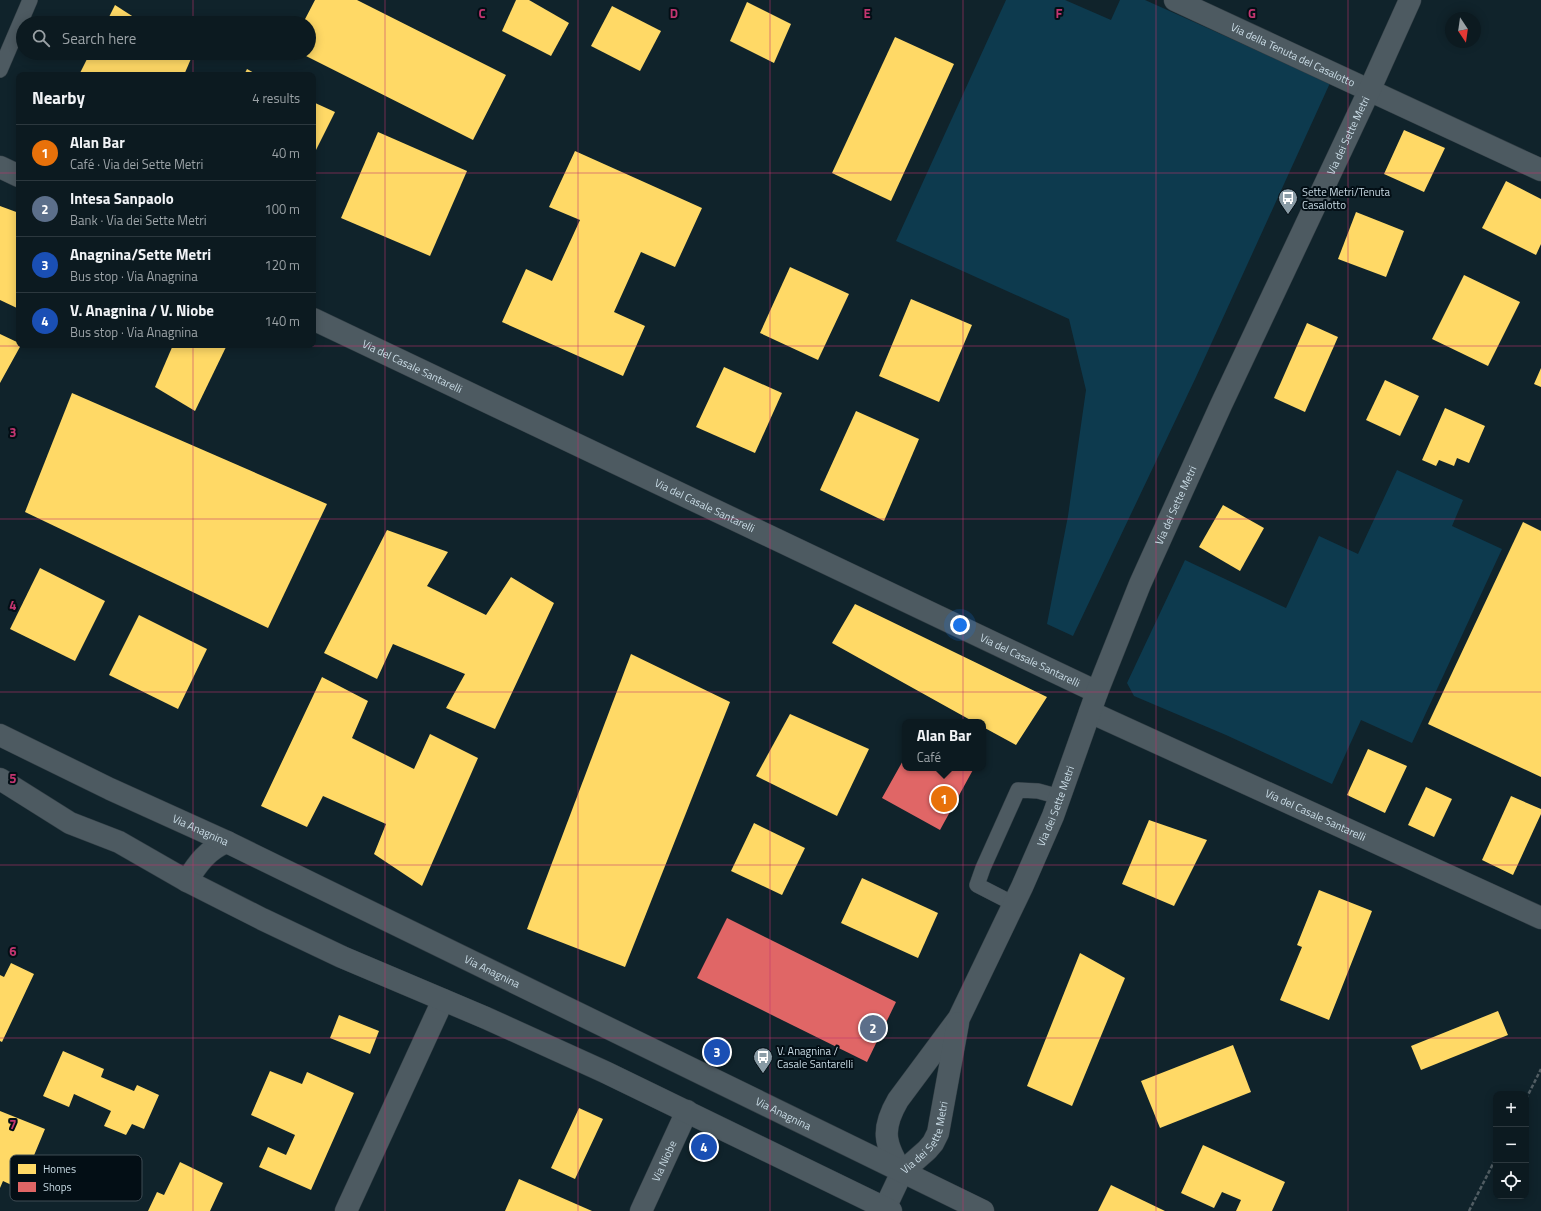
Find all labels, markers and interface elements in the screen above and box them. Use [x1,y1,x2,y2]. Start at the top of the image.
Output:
text: C [478,3,486,23]
text: D [670,3,678,23]
text: E [863,3,871,23]
text: F [1056,3,1063,23]
text: G [1248,3,1256,23]
north arrow [1445,12,1481,48]
search box [16,16,316,60]
street label: Via della Tenuta del Casalotto [1228,19,1358,91]
icon: search [30,27,52,49]
text: Search here [62,27,136,50]
text: Nearby [32,85,85,111]
text: 4 results [252,88,300,108]
street label: Via dei Sette Metri [1323,94,1373,177]
text: Alan Bar [70,131,125,154]
text: 1 [41,143,49,163]
text: 40 m [272,143,300,163]
text: Café · Via dei Sette Metri [70,154,203,174]
place label: Sette Metri/Tenuta Casalotto [1302,184,1390,213]
text: Intesa Sanpaolo [70,187,174,210]
bus stop icon: Sette Metri/Tenuta Casalotto [1277,187,1299,215]
text: 2 [41,199,49,219]
text: 100 m [264,199,300,219]
text: Bank · Via dei Sette Metri [70,210,207,230]
text: Anagnina/Sette Metri [70,243,211,266]
text: 3 [41,255,49,275]
text: 120 m [264,255,300,275]
text: Bus stop · Via Anagnina [70,266,198,286]
text: V. Anagnina / V. Niobe [70,299,214,322]
text: 4 [41,311,49,331]
text: 140 m [264,311,300,331]
text: Bus stop · Via Anagnina [70,322,198,342]
street label: Via del Casale Santarelli [360,336,465,397]
text: 3 [9,422,17,442]
street label: Via dei Sette Metri [1151,463,1200,547]
street label: Via del Casale Santarelli [652,475,758,536]
text: 4 [9,595,17,615]
your location [950,615,970,635]
street label: Via del Casale Santarelli [977,629,1083,691]
popup [902,719,986,771]
text: Alan Bar [917,724,971,747]
text: Café [917,747,941,767]
street label: Via dei Sette Metri [1033,764,1078,849]
text: 5 [9,768,17,788]
pin: 1 [931,784,957,814]
street label: Via del Casale Santarelli [1263,785,1369,845]
street label: Via Anagnina [170,810,232,850]
text: 6 [9,941,17,961]
street label: Via Anagnina [462,951,523,992]
pin: 2 [860,1013,886,1043]
pin: 3 [704,1037,730,1067]
place label: V. Anagnina / Casale Santarelli [777,1043,853,1072]
bus stop icon: V. Anagnina / Casale Santarelli [752,1046,774,1074]
map controls [1493,1091,1529,1199]
button: + [1493,1091,1529,1127]
street label: Via Anagnina [753,1093,814,1134]
street label: Via dei Sette Metri [897,1100,952,1178]
text: 7 [9,1114,17,1134]
button: − [1493,1127,1529,1163]
pin: 4 [691,1132,717,1162]
street label: Via Niobe [648,1137,681,1184]
legend [10,1155,142,1201]
text: Homes [43,1161,76,1177]
button: locate [1493,1163,1529,1199]
text: Shops [43,1179,72,1195]

